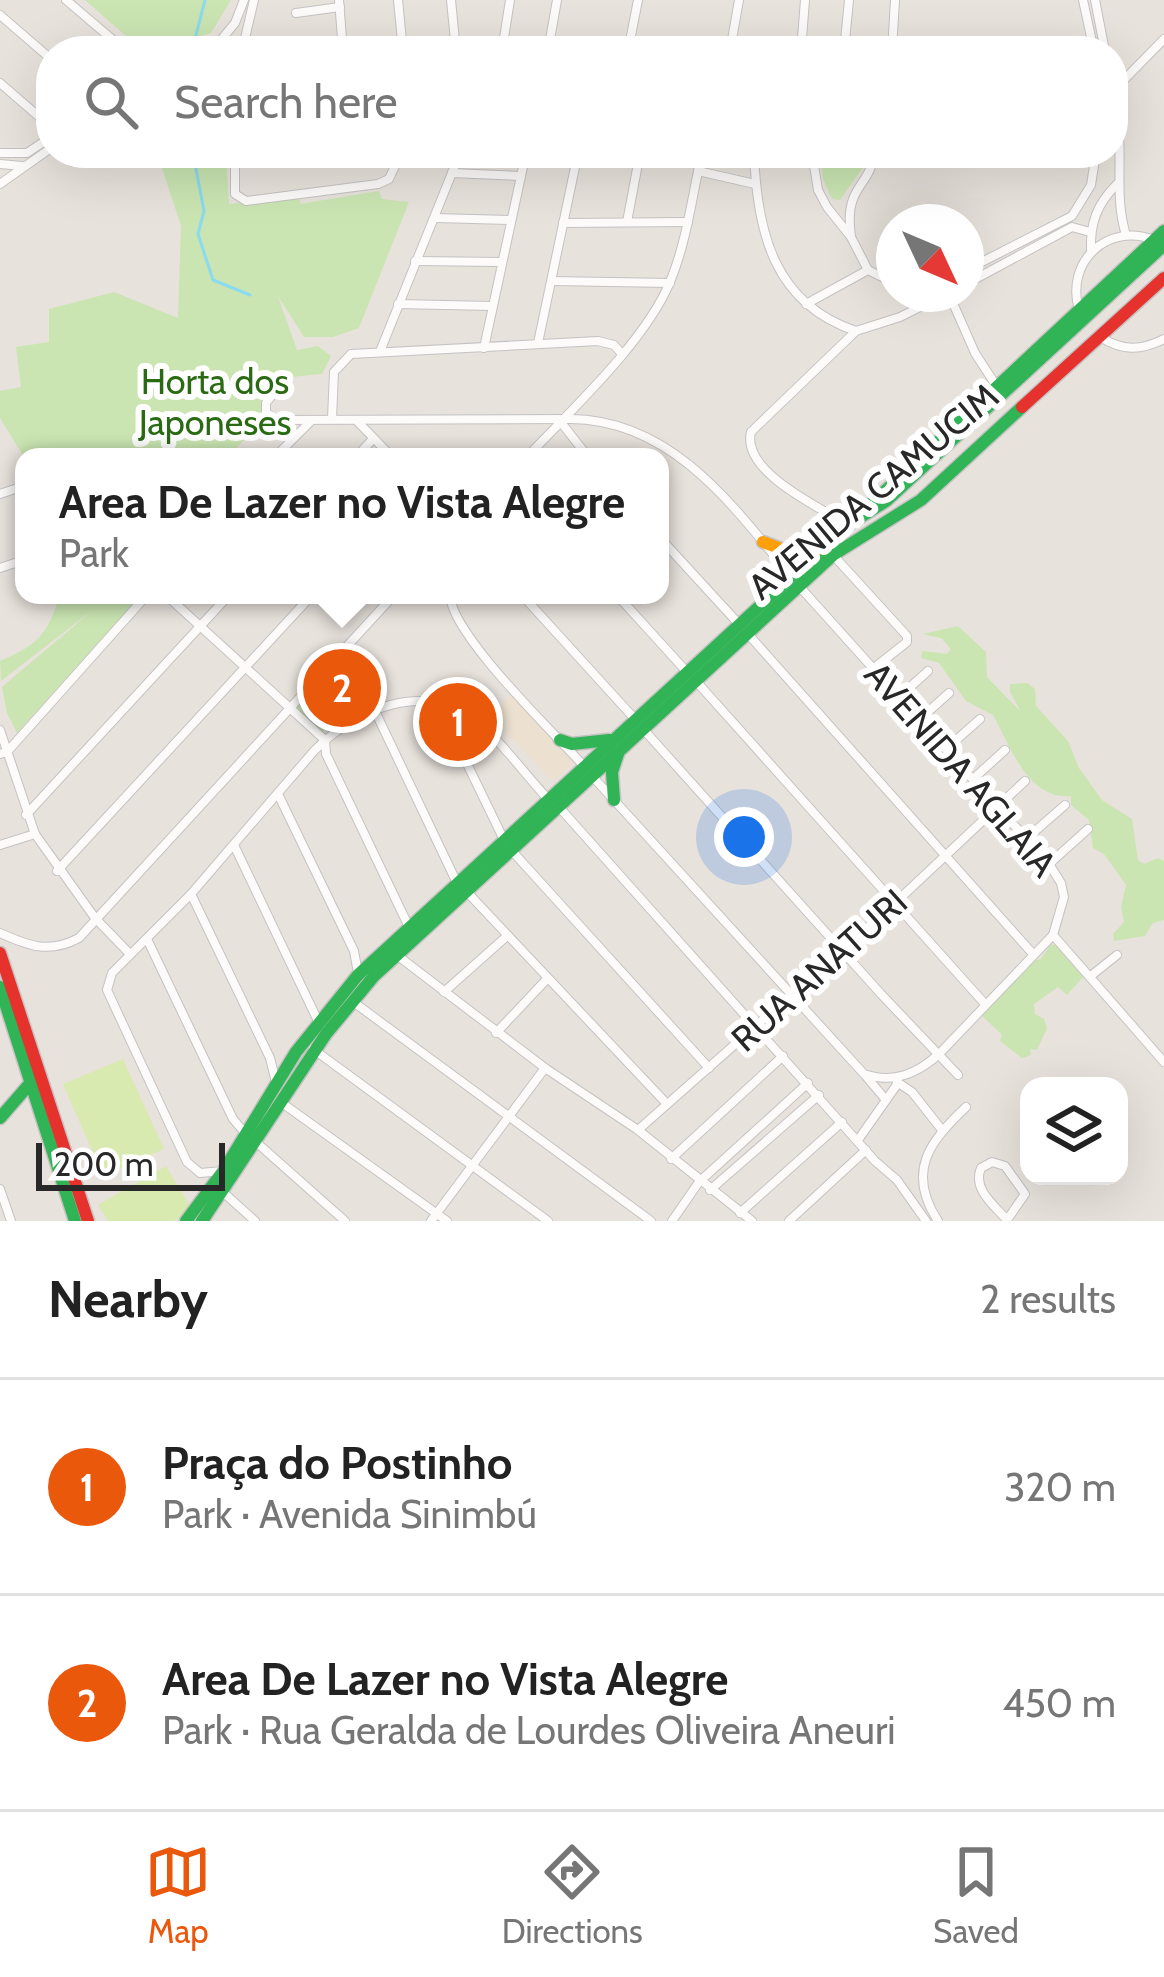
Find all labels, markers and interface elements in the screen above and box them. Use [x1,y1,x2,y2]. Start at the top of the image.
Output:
search box [36,36,1128,168]
icon: search [78,69,144,135]
text: Search here [174,75,398,129]
north arrow [876,204,984,312]
park label: Horta dos Japoneses [138,359,291,444]
street label: AVENIDA CAMUCIM [739,374,1007,608]
popup [15,448,669,604]
text: Area De Lazer no Vista Alegre [59,475,625,529]
text: Park [59,529,129,577]
pin: 2 [303,643,381,733]
street label: AVENIDA AGLAIA [856,653,1066,885]
pin: 1 [419,677,497,767]
your location [714,807,774,867]
street label: RUA ANATURI [722,880,916,1060]
map controls [1020,1077,1128,1185]
button: layers [1020,1077,1128,1185]
scale bar [36,1137,225,1190]
text: 200 m [54,1144,154,1184]
text: Nearby [48,1268,208,1330]
text: 2 results [980,1275,1116,1323]
text: Praça do Postinho [162,1436,512,1490]
text: 1 [80,1463,94,1511]
text: 320 m [1004,1463,1116,1511]
text: Park · Avenida Sinimbú [162,1490,537,1538]
text: Area De Lazer no Vista Alegre [162,1652,728,1706]
text: 2 [77,1679,97,1727]
text: 450 m [1002,1679,1116,1727]
text: Park · Rua Geralda de Lourdes Oliveira Aneuri [162,1706,895,1754]
tab: Map [145,1839,211,1951]
tab: Directions [502,1839,643,1951]
tab: Saved [933,1839,1019,1951]

